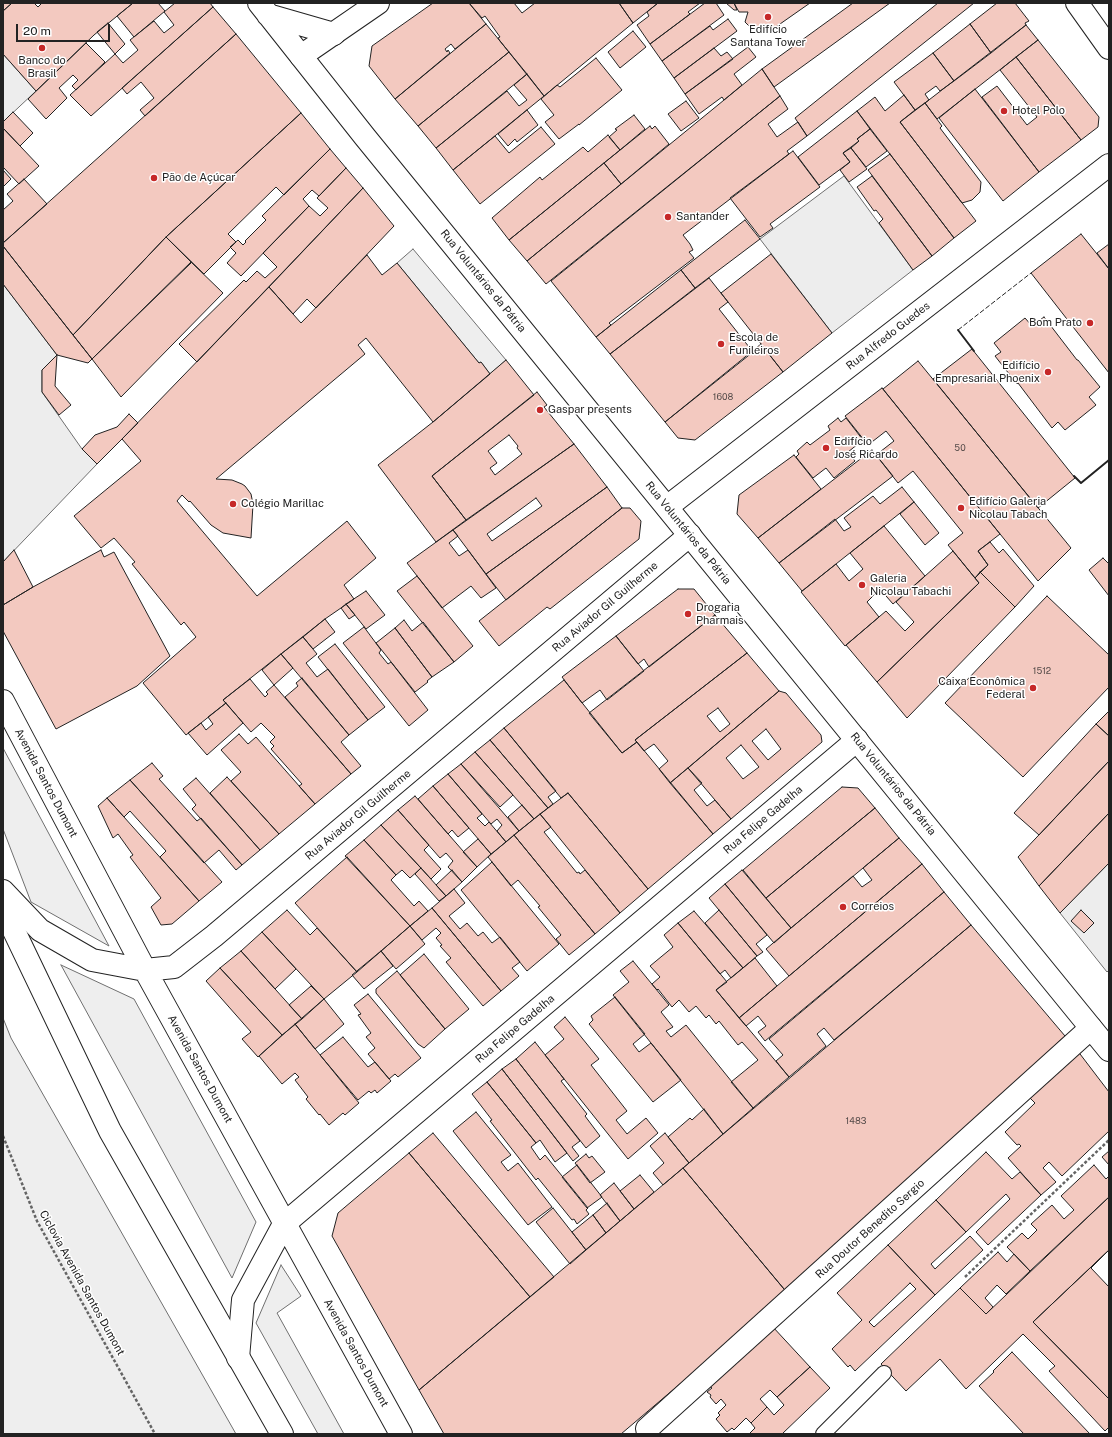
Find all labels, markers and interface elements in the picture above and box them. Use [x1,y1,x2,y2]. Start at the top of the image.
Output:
marker: Edifício Santana Tower [763,12,773,22]
scale bar [18,16,112,42]
place label: Edifício Santana Tower [730,23,806,49]
text: 20 m [23,24,51,38]
marker: Banco do Brasil [37,43,47,53]
place label: Banco do Brasil [18,54,66,80]
place label: Hotel Polo [1012,104,1065,118]
marker: Hotel Polo [999,106,1009,116]
place label: Pão de Açúcar [162,171,236,185]
marker: Pão de Açúcar [149,173,159,183]
place label: Santander [676,210,729,224]
marker: Santander [663,212,673,222]
street label: Rua Voluntários da Pátria [437,227,529,335]
street label: Rua Alfredo Guedes [843,299,933,373]
place label: Bom Prato [1029,316,1082,330]
marker: Bom Prato [1085,318,1095,328]
place label: Escola de Funileiros [729,331,779,357]
marker: Escola de Funileiros [716,339,726,349]
place label: Edifício Empresarial Phoenix [935,359,1040,385]
marker: Edifício Empresarial Phoenix [1043,367,1053,377]
house number: 1608 [713,392,733,402]
place label: Gaspar presents [548,403,632,417]
marker: Gaspar presents [535,405,545,415]
place label: Edifício José Ricardo [834,435,898,461]
marker: Edifício José Ricardo [821,443,831,453]
house number: 50 [954,443,966,453]
street label: Rua Voluntários da Pátria [642,479,734,587]
place label: Edifício Galeria Nicolau Tabach [969,495,1047,521]
place label: Colégio Marillac [241,497,324,511]
marker: Colégio Marillac [228,499,238,509]
marker: Edifício Galeria Nicolau Tabach [956,503,966,513]
street label: Rua Aviador Gil Guilherme [549,559,661,655]
place label: Galeria Nicolau Tabachi [870,572,951,598]
marker: Galeria Nicolau Tabachi [857,580,867,590]
place label: Drogaria Pharmais [696,601,744,627]
marker: Drogaria Pharmais [683,609,693,619]
house number: 1512 [1033,666,1051,676]
place label: Caixa Econômica Federal [938,675,1025,701]
marker: Caixa Econômica Federal [1028,683,1038,693]
street label: Avenida Santos Dumont [12,726,80,840]
street label: Rua Voluntários da Pátria [847,730,939,838]
street label: Rua Aviador Gil Guilherme [302,767,414,863]
street label: Rua Felipe Gadelha [721,783,805,857]
place label: Correios [851,900,894,914]
marker: Correios [838,902,848,912]
street label: Rua Felipe Gadelha [473,992,557,1066]
street label: Avenida Santos Dumont [165,1013,235,1125]
house number: 1483 [846,1116,866,1126]
street label: Rua Doutor Benedito Sergio [813,1177,927,1281]
street label: Ciclovia Avenida Santos Dumont [37,1208,127,1358]
street label: Avenida Santos Dumont [321,1297,391,1409]

